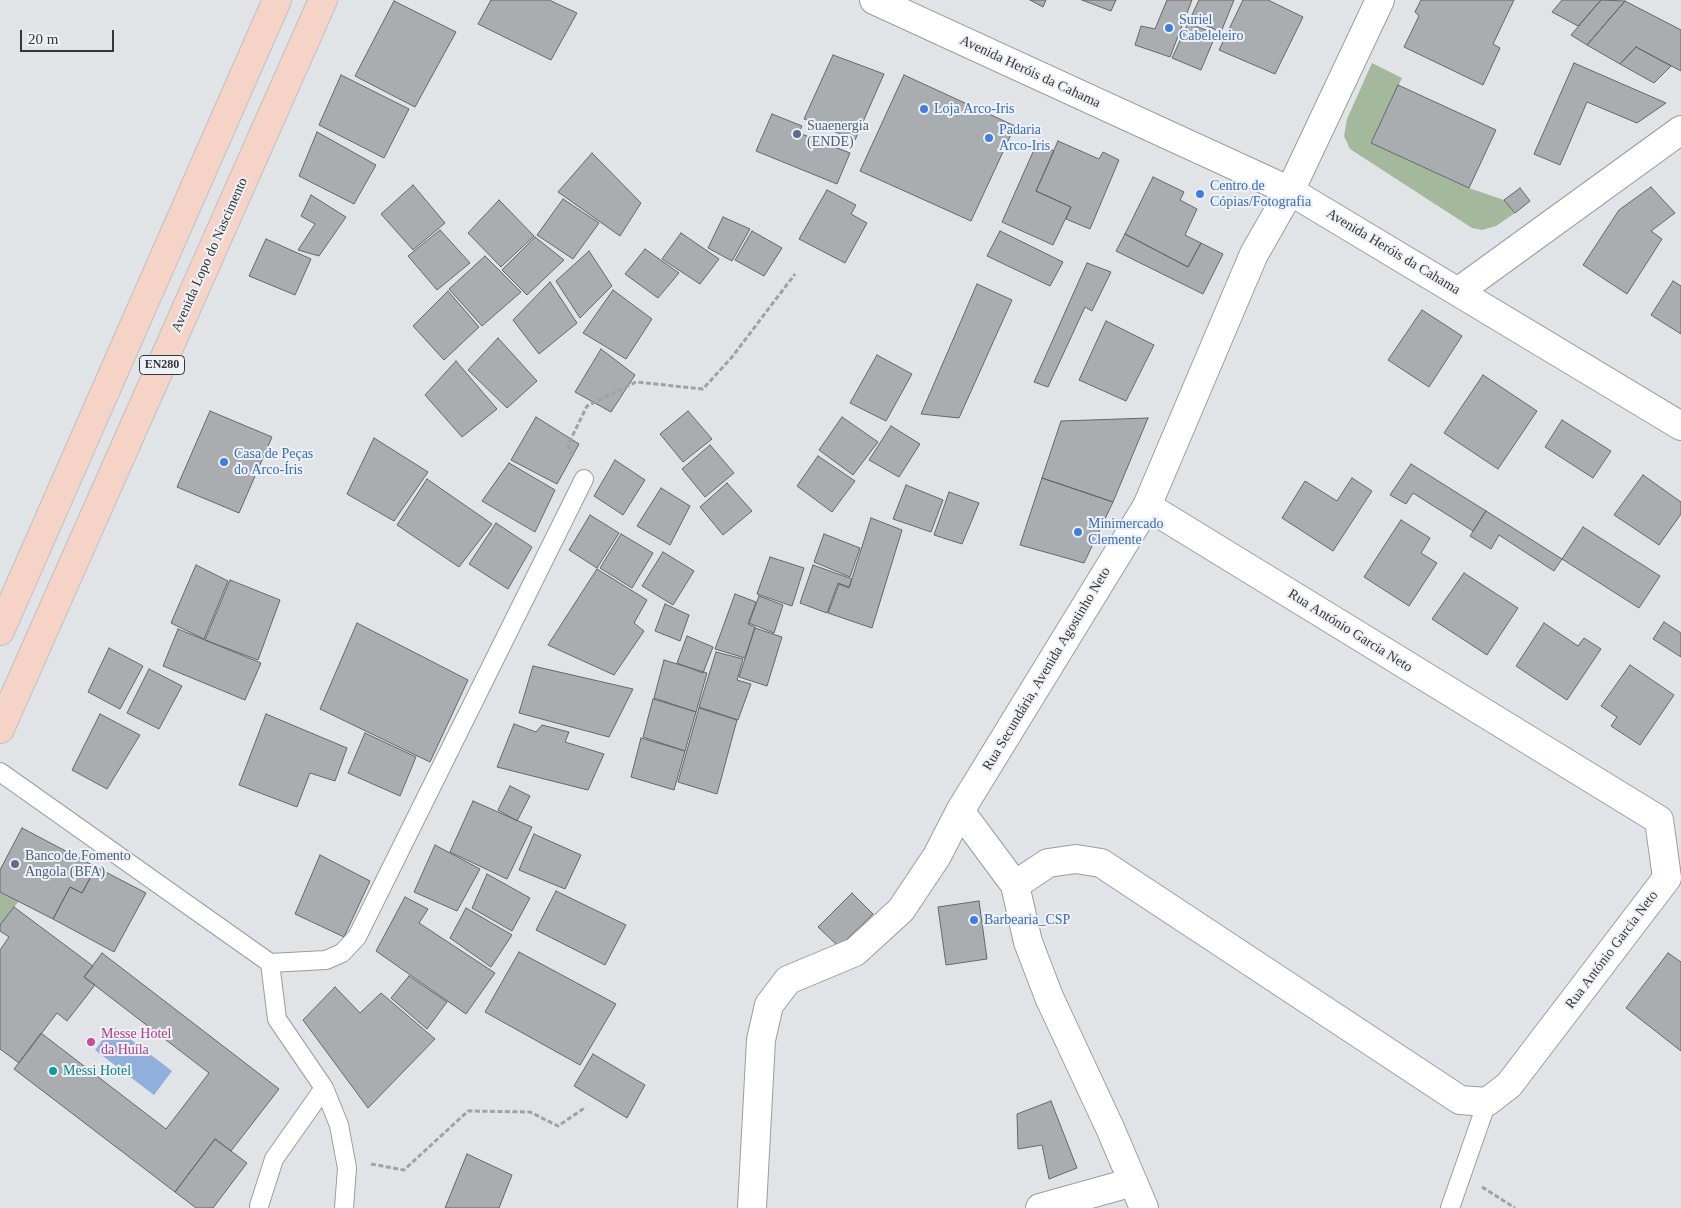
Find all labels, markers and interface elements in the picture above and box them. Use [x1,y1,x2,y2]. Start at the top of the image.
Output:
place label: Suriel Cabeleleiro [1179,12,1244,44]
scale bar [22,20,116,52]
marker: Suriel Cabeleleiro [1163,22,1175,34]
text: 20 m [28,31,58,47]
street label: Avenida Heróis da Cahama [957,32,1103,112]
place label: Loja Arco-Iris [934,101,1014,117]
marker: Loja Arco-Iris [918,103,930,115]
place label: Suaenergia (ENDE) [807,118,869,150]
place label: Padaria Arco-Iris [999,122,1050,154]
marker: Suaenergia (ENDE) [791,128,803,140]
marker: Padaria Arco-Iris [983,132,995,144]
street label: Avenida Lopo do Nascimento [168,175,252,335]
place label: Centro de Cópias/Fotografia [1210,178,1311,210]
marker: Centro de Cópias/Fotografia [1194,188,1206,200]
street label: Avenida Heróis da Cahama [1323,205,1463,299]
road number: EN280 [140,356,184,374]
place label: Casa de Peças do Arco-Íris [234,446,313,478]
marker: Casa de Peças do Arco-Íris [218,456,230,468]
place label: Minimercado Clemente [1088,516,1163,548]
marker: Minimercado Clemente [1072,526,1084,538]
street label: Rua Secundária, Avenida Agostinho Neto [979,564,1115,774]
street label: Rua António Garcia Neto [1285,586,1415,676]
place label: Banco de Fomento Angola (BFA) [25,848,131,880]
marker: Banco de Fomento Angola (BFA) [9,858,21,870]
street label: Rua António Garcia Neto [1562,888,1662,1012]
place label: Barbearia_CSP [984,912,1070,928]
marker: Barbearia_CSP [968,914,980,926]
place label: Messe Hotel da Huíla [101,1026,171,1058]
marker: Messe Hotel da Huíla [85,1036,97,1048]
place label: Messi Hotel [63,1063,131,1079]
marker: Messi Hotel [47,1065,59,1077]

